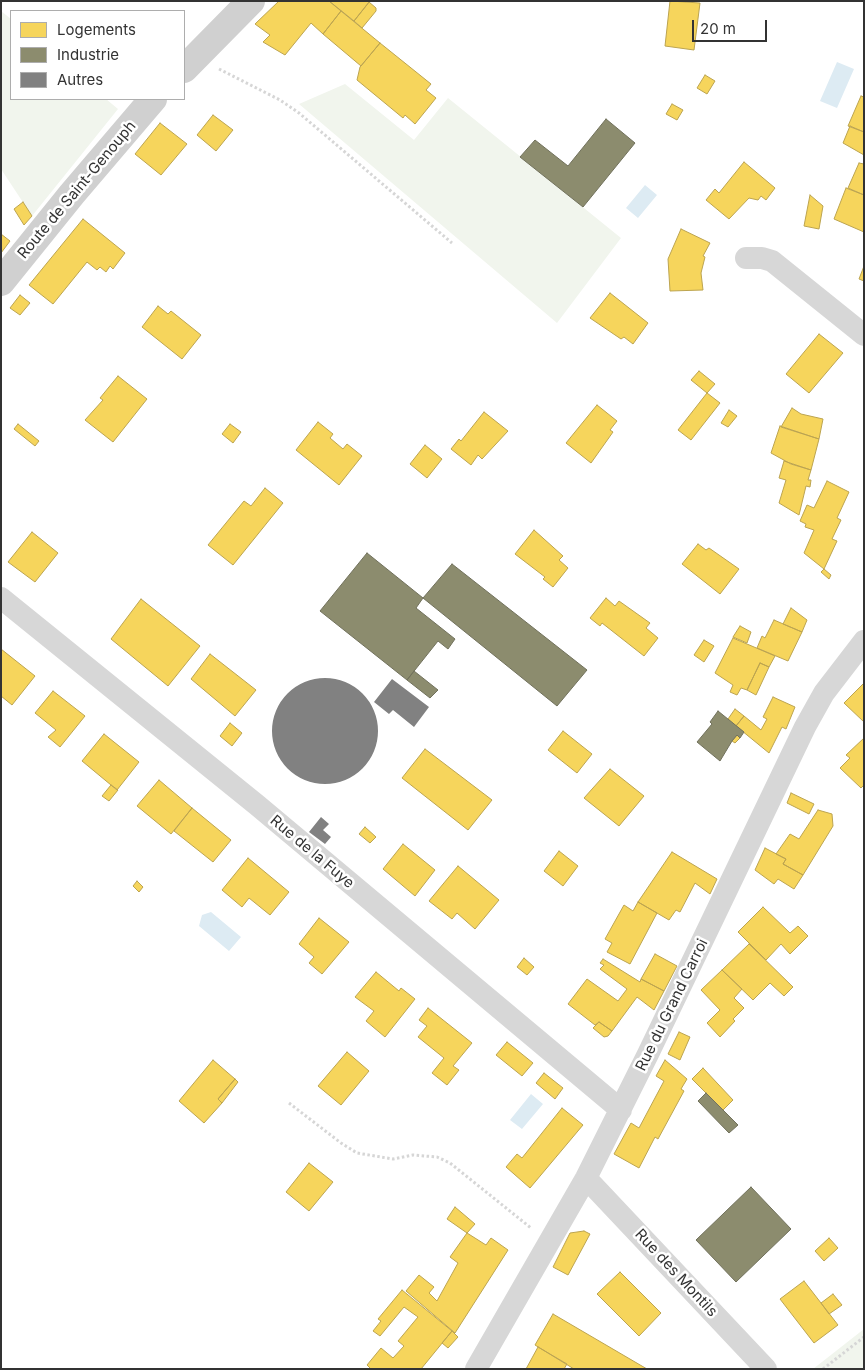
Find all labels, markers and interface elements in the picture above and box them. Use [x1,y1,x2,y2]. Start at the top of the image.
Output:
legend [10,10,185,100]
scale bar [695,10,770,42]
text: 20 m [700,19,736,38]
text: Logements [57,20,136,39]
text: Industrie [57,45,119,64]
text: Autres [57,70,103,89]
street label: Route de Saint-Genouph [14,118,140,262]
street label: Rue de la Fuye [266,812,358,892]
street label: Rue du Grand Carroi [632,936,712,1074]
street label: Rue des Montils [631,1226,721,1320]

